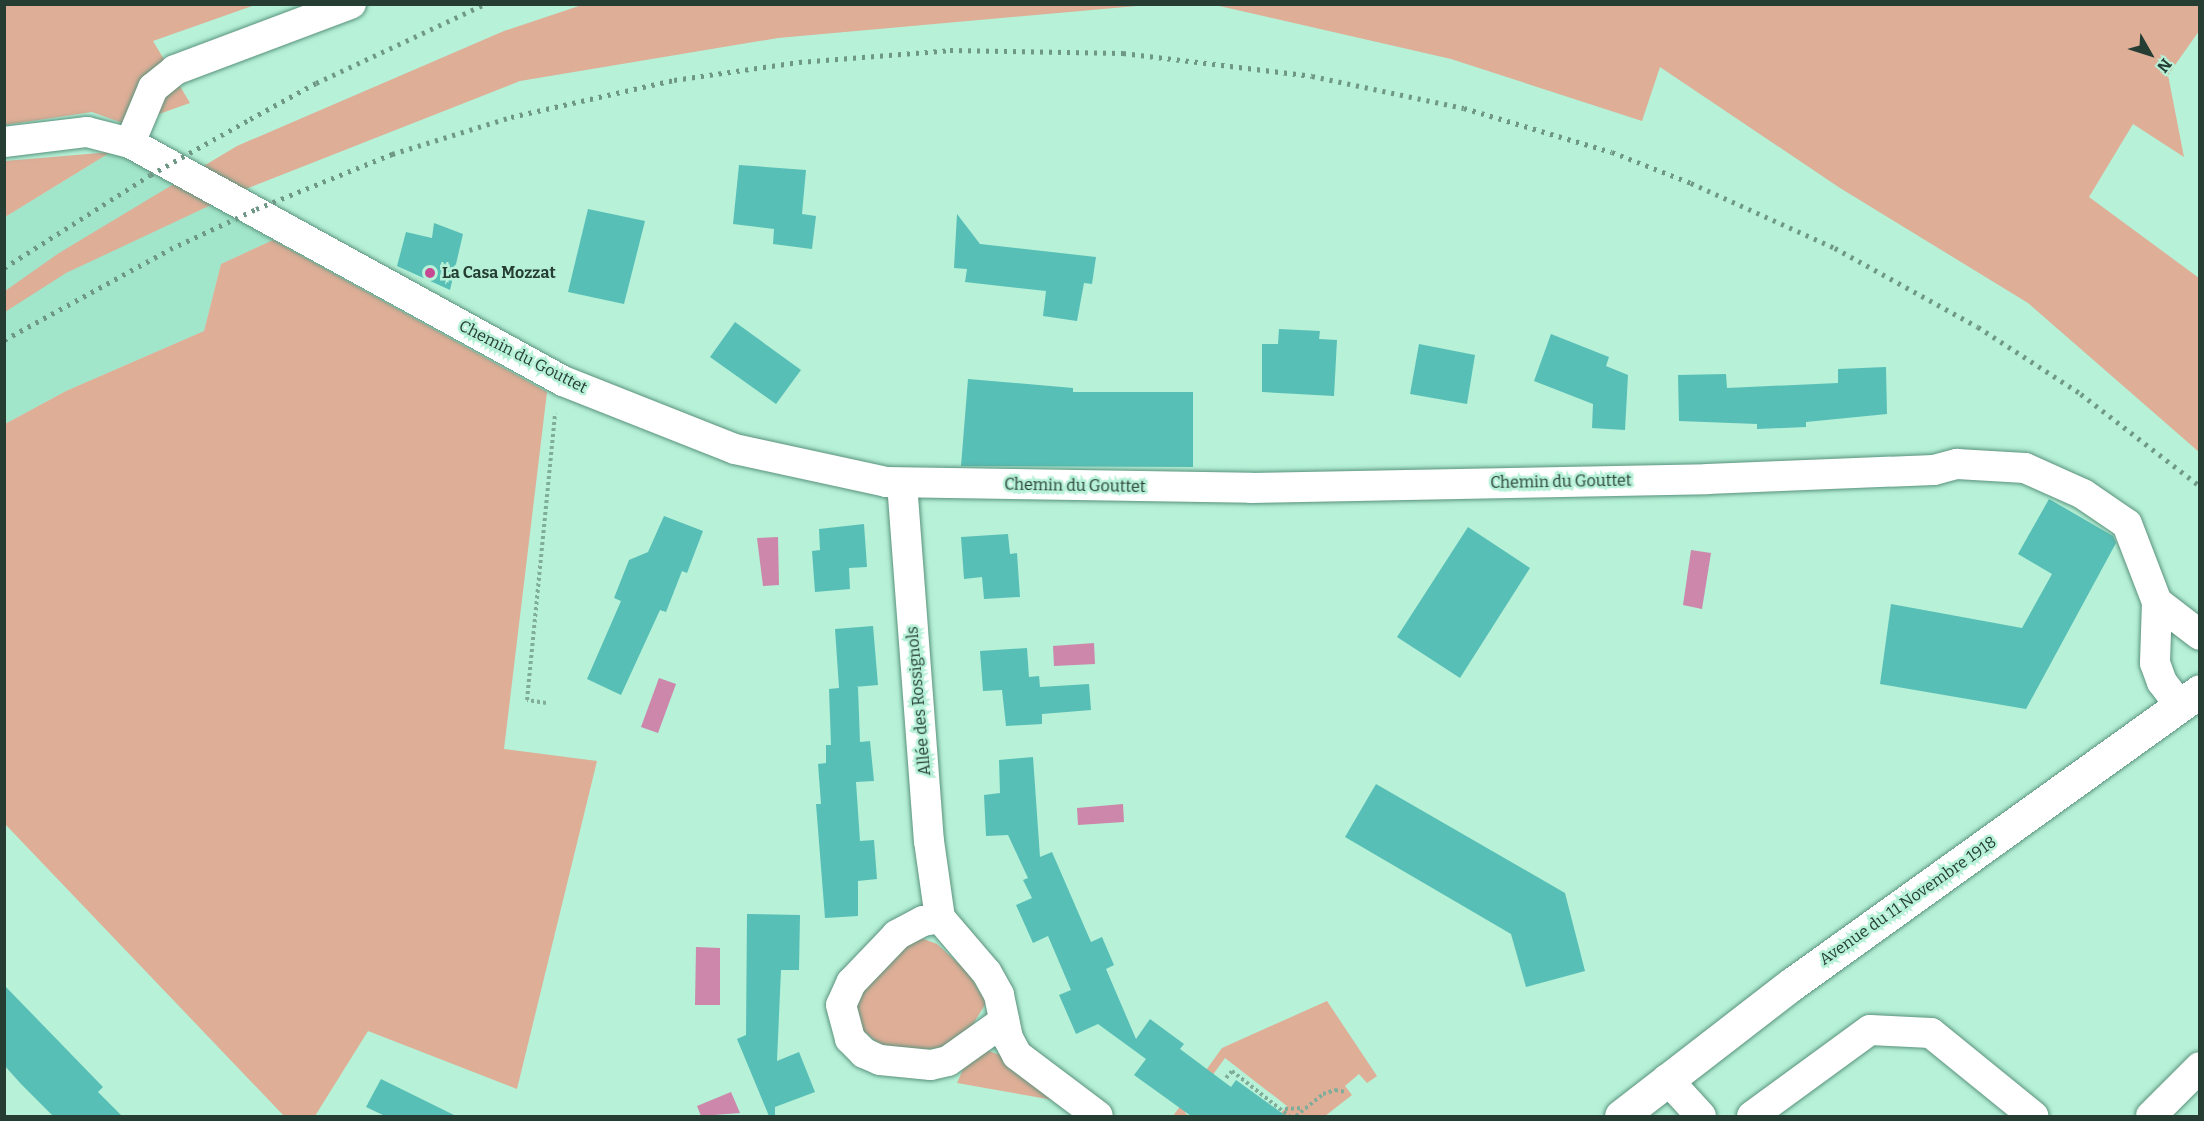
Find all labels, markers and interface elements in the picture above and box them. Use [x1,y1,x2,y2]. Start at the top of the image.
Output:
north arrow [2120,24,2180,84]
text: N [2153,55,2176,76]
place label: La Casa Mozzat [442,263,556,283]
marker: La Casa Mozzat [423,266,437,280]
street label: Chemin du Gouttet [456,316,590,398]
street label: Chemin du Gouttet [1490,471,1632,493]
street label: Chemin du Gouttet [1004,475,1146,497]
street label: Allée des Rossignols [903,625,935,777]
street label: Avenue du 11 Novembre 1918 [1816,832,2000,970]

